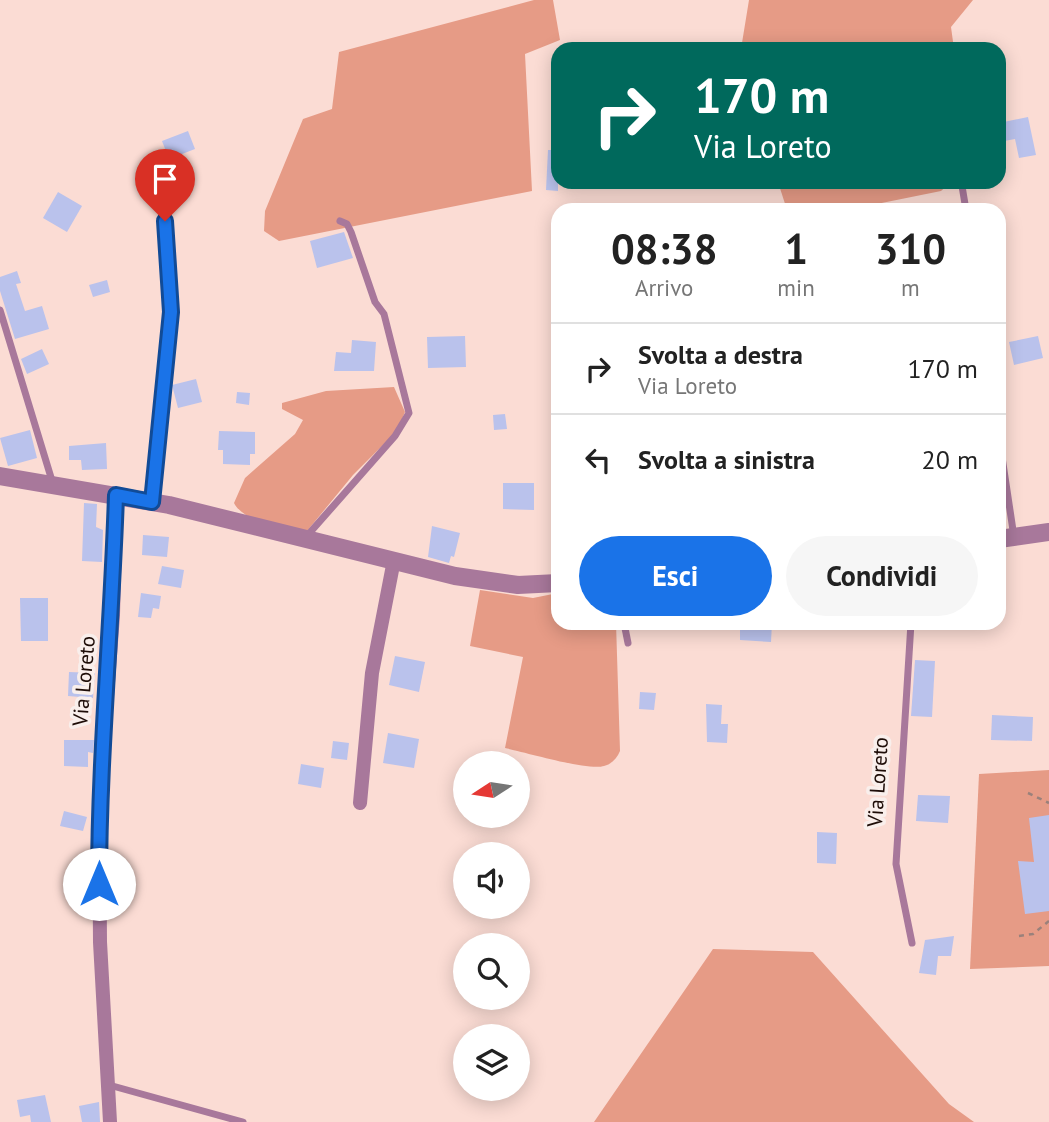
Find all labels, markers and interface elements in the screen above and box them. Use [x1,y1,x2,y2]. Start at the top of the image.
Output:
text: 170 m [694,63,829,127]
icon: right [579,70,670,161]
text: Via Loreto [694,125,832,167]
pin [135,149,195,221]
icon: arrive [146,160,184,198]
text: 08:38 [611,221,717,276]
text: 1 [784,221,808,276]
text: 310 [875,221,946,276]
text: Arrivo [635,273,693,302]
text: min [777,273,815,302]
text: m [901,273,920,302]
text: Svolta a destra [638,338,803,371]
icon: right [579,350,617,388]
text: 170 m [907,352,978,385]
text: Via Loreto [638,371,737,400]
icon: left [579,441,617,479]
text: Svolta a sinistra [638,443,815,476]
text: 20 m [922,443,978,476]
button: Esci [579,536,772,616]
button: Condividi [786,536,978,616]
street label: Via Loreto [66,635,101,728]
street label: Via Loreto [861,736,894,829]
north arrow [453,751,530,828]
map controls [453,751,530,1101]
button: sound [453,842,530,919]
position arrow [62,847,136,921]
button: search [453,933,530,1010]
button: layers [453,1024,530,1101]

